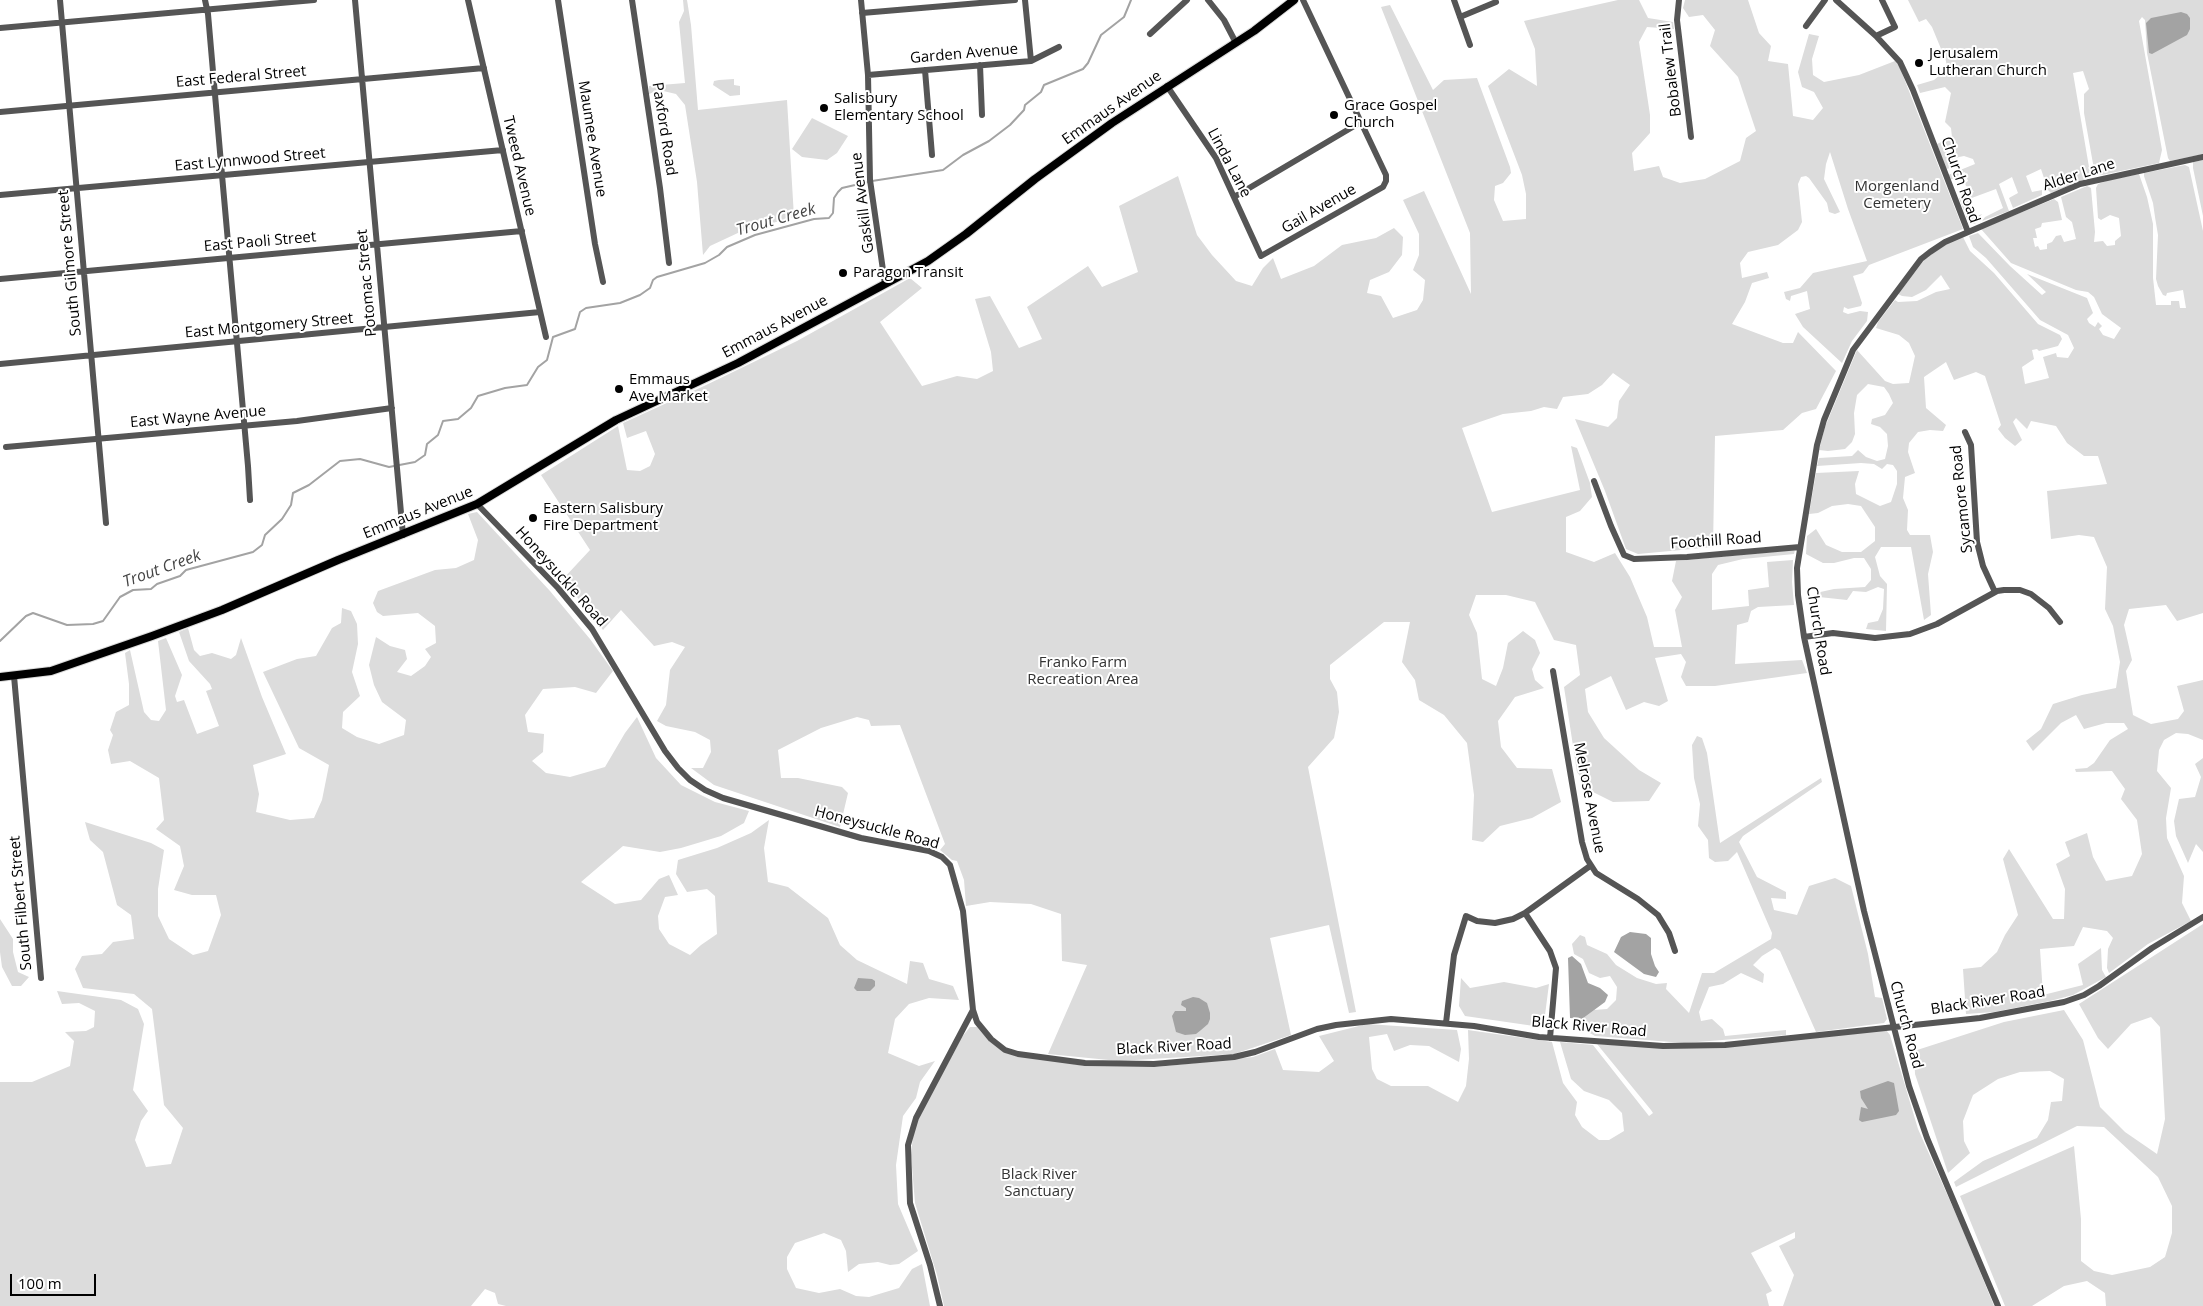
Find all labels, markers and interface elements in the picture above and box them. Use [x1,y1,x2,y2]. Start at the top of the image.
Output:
street label: Bobalew Trail [1656,22,1686,118]
street label: Garden Avenue [909,40,1019,68]
place label: Jerusalem Lutheran Church [1929,45,2047,80]
marker: Jerusalem Lutheran Church [1913,57,1925,69]
street label: East Federal Street [175,62,307,92]
street label: Emmaus Avenue [1059,67,1165,149]
street label: Maumee Avenue [574,79,610,199]
street label: Paxford Road [648,81,680,177]
place label: Salisbury Elementary School [834,90,964,125]
place label: Grace Gospel Church [1344,97,1437,132]
marker: Salisbury Elementary School [818,102,830,114]
marker: Grace Gospel Church [1328,109,1340,121]
street label: Tweed Avenue [499,114,539,218]
street label: Linda Lane [1203,125,1255,201]
street label: Church Road [1937,134,1983,226]
street label: East Lynnwood Street [174,144,326,176]
street label: Gaskill Avenue [848,151,878,255]
street label: Alder Lane [2041,155,2117,195]
park label: Morgenland Cemetery [1855,178,1939,213]
street label: Gail Avenue [1279,180,1359,238]
street label: South Gilmore Street [55,189,85,337]
water label: Trout Creek [734,200,818,240]
street label: East Paoli Street [203,228,317,256]
street label: Potomac Street [353,229,381,337]
place label: Paragon Transit [853,264,963,282]
marker: Paragon Transit [837,267,849,279]
street label: Emmaus Avenue [719,292,831,362]
street label: East Montgomery Street [184,310,354,342]
place label: Emmaus Ave Market [629,371,708,406]
marker: Emmaus Ave Market [613,383,625,395]
street label: East Wayne Avenue [129,402,267,432]
street label: Sycamore Road [1947,444,1977,554]
street label: Emmaus Avenue [360,483,476,543]
place label: Eastern Salisbury Fire Department [543,500,663,535]
marker: Eastern Salisbury Fire Department [527,512,539,524]
street label: Honeysuckle Road [511,523,611,631]
street label: Foothill Road [1670,529,1762,553]
water label: Trout Creek [120,546,204,592]
street label: Church Road [1802,585,1834,677]
park label: Franko Farm Recreation Area [1027,654,1139,689]
street label: Melrose Avenue [1569,741,1609,855]
street label: Honeysuckle Road [813,803,941,853]
street label: South Filbert Street [6,835,36,971]
street label: Church Road [1886,979,1926,1071]
street label: Black River Road [1930,983,2046,1019]
street label: Black River Road [1531,1013,1647,1041]
street label: Black River Road [1116,1035,1232,1059]
park label: Black River Sanctuary [1001,1166,1077,1201]
scale bar [12,1264,99,1296]
text: 100 m [18,1273,62,1293]

